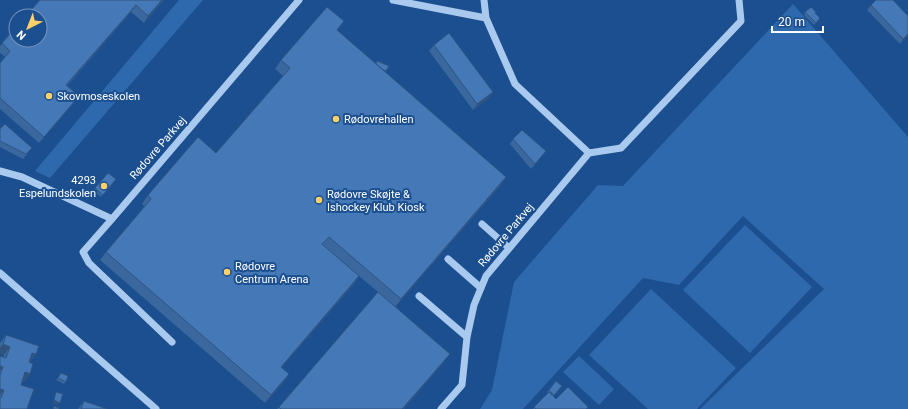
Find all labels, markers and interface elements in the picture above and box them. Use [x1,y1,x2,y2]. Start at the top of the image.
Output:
north arrow [8,8,48,48]
scale bar [772,8,823,34]
text: 20 m [778,15,805,29]
text: N [14,27,29,42]
place label: Skovmoseskolen [57,90,140,103]
marker: Skovmoseskolen [44,91,54,101]
place label: Rødovrehallen [344,113,414,126]
street label: Rødovre Parkvej [127,114,189,182]
marker: Rødovrehallen [331,114,341,124]
place label: 4293 Espelundskolen [19,174,96,200]
marker: 4293 Espelundskolen [99,181,109,191]
place label: Rødovre Skøjte & Ishockey Klub Kiosk [327,188,425,214]
marker: Rødovre Skøjte & Ishockey Klub Kiosk [314,195,324,205]
street label: Rødovre Parkvej [476,201,536,269]
place label: Rødovre Centrum Arena [235,260,309,286]
marker: Rødovre Centrum Arena [222,267,232,277]

